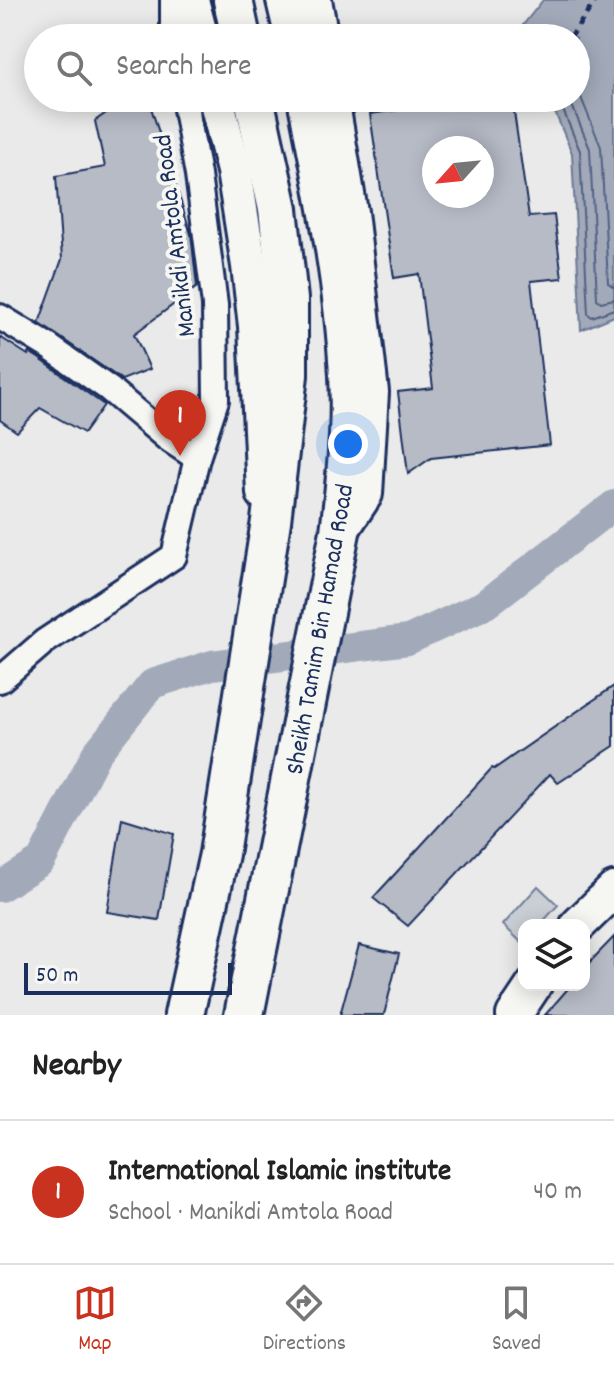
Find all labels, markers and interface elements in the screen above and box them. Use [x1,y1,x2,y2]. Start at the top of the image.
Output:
search box [24,24,590,112]
icon: search [52,46,96,90]
text: Search here [116,47,252,90]
street label: Manikdi Amtola Road [146,132,207,339]
north arrow [422,136,494,208]
pin: 1 [154,390,206,456]
your location [328,424,368,464]
street label: Sheikh Tamim Bin Hamad Road [278,481,365,778]
map controls [518,919,590,991]
button: layers [518,919,590,991]
scale bar [24,959,232,995]
text: 50 m [36,961,78,992]
text: Nearby [32,1043,121,1092]
text: International Islamic institute [108,1152,451,1195]
text: 1 [55,1174,61,1211]
text: 40 m [533,1174,582,1211]
text: School · Manikdi Amtola Road [108,1195,393,1232]
tab: Map [73,1281,117,1360]
tab: Directions [263,1281,346,1360]
tab: Saved [492,1281,541,1360]

